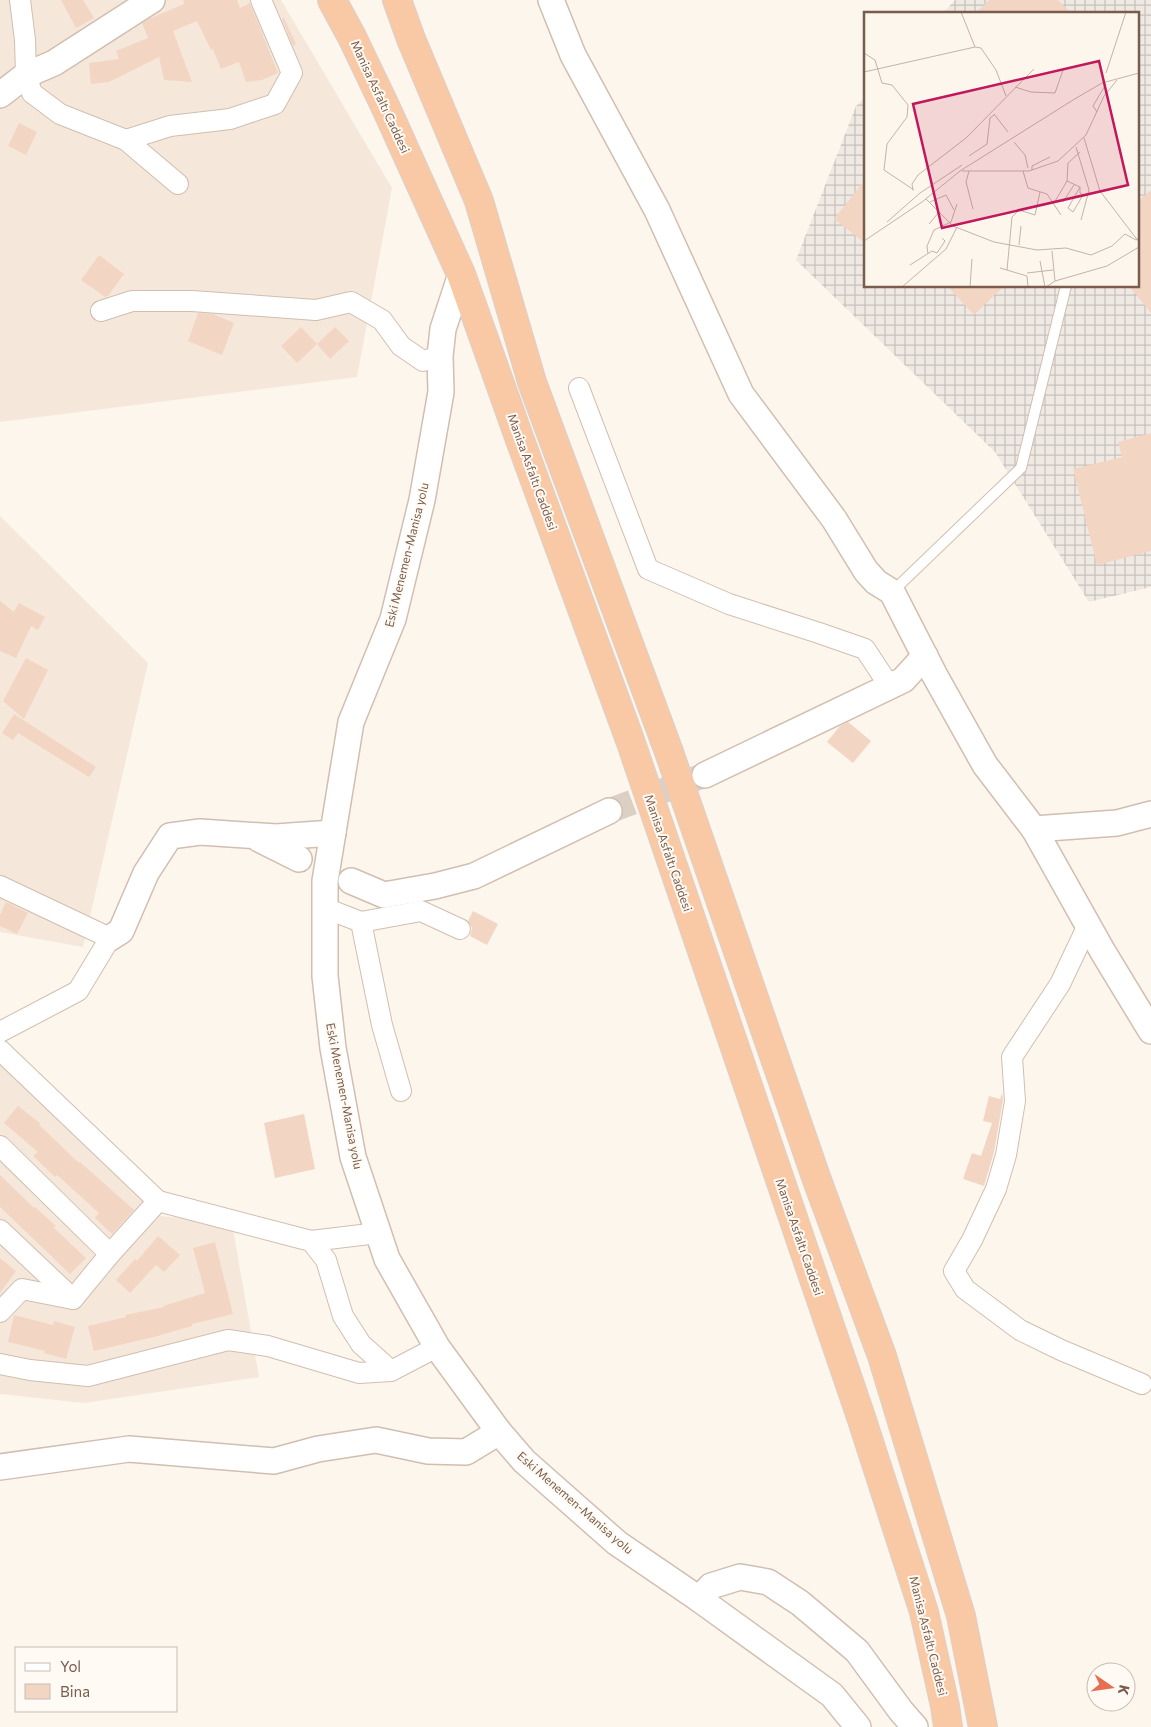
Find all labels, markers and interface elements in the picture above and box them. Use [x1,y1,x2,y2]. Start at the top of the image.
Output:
inset map [864,12,1138,288]
street label: Manisa Asfaltı Caddesi [349,38,413,155]
street label: Manisa Asfaltı Caddesi [505,412,561,532]
street label: Eski Menemen-Manisa yolu [381,481,431,629]
street label: Manisa Asfaltı Caddesi [642,792,696,913]
street label: Eski Menemen-Manisa yolu [324,1021,366,1170]
street label: Manisa Asfaltı Caddesi [773,1176,827,1297]
street label: Eski Menemen-Manisa yolu [515,1448,636,1556]
street label: Manisa Asfaltı Caddesi [907,1574,951,1697]
legend [15,1647,178,1712]
text: Yol [60,1657,81,1675]
north arrow [1086,1662,1136,1712]
text: Bina [60,1682,90,1700]
text: K [1115,1683,1134,1697]

